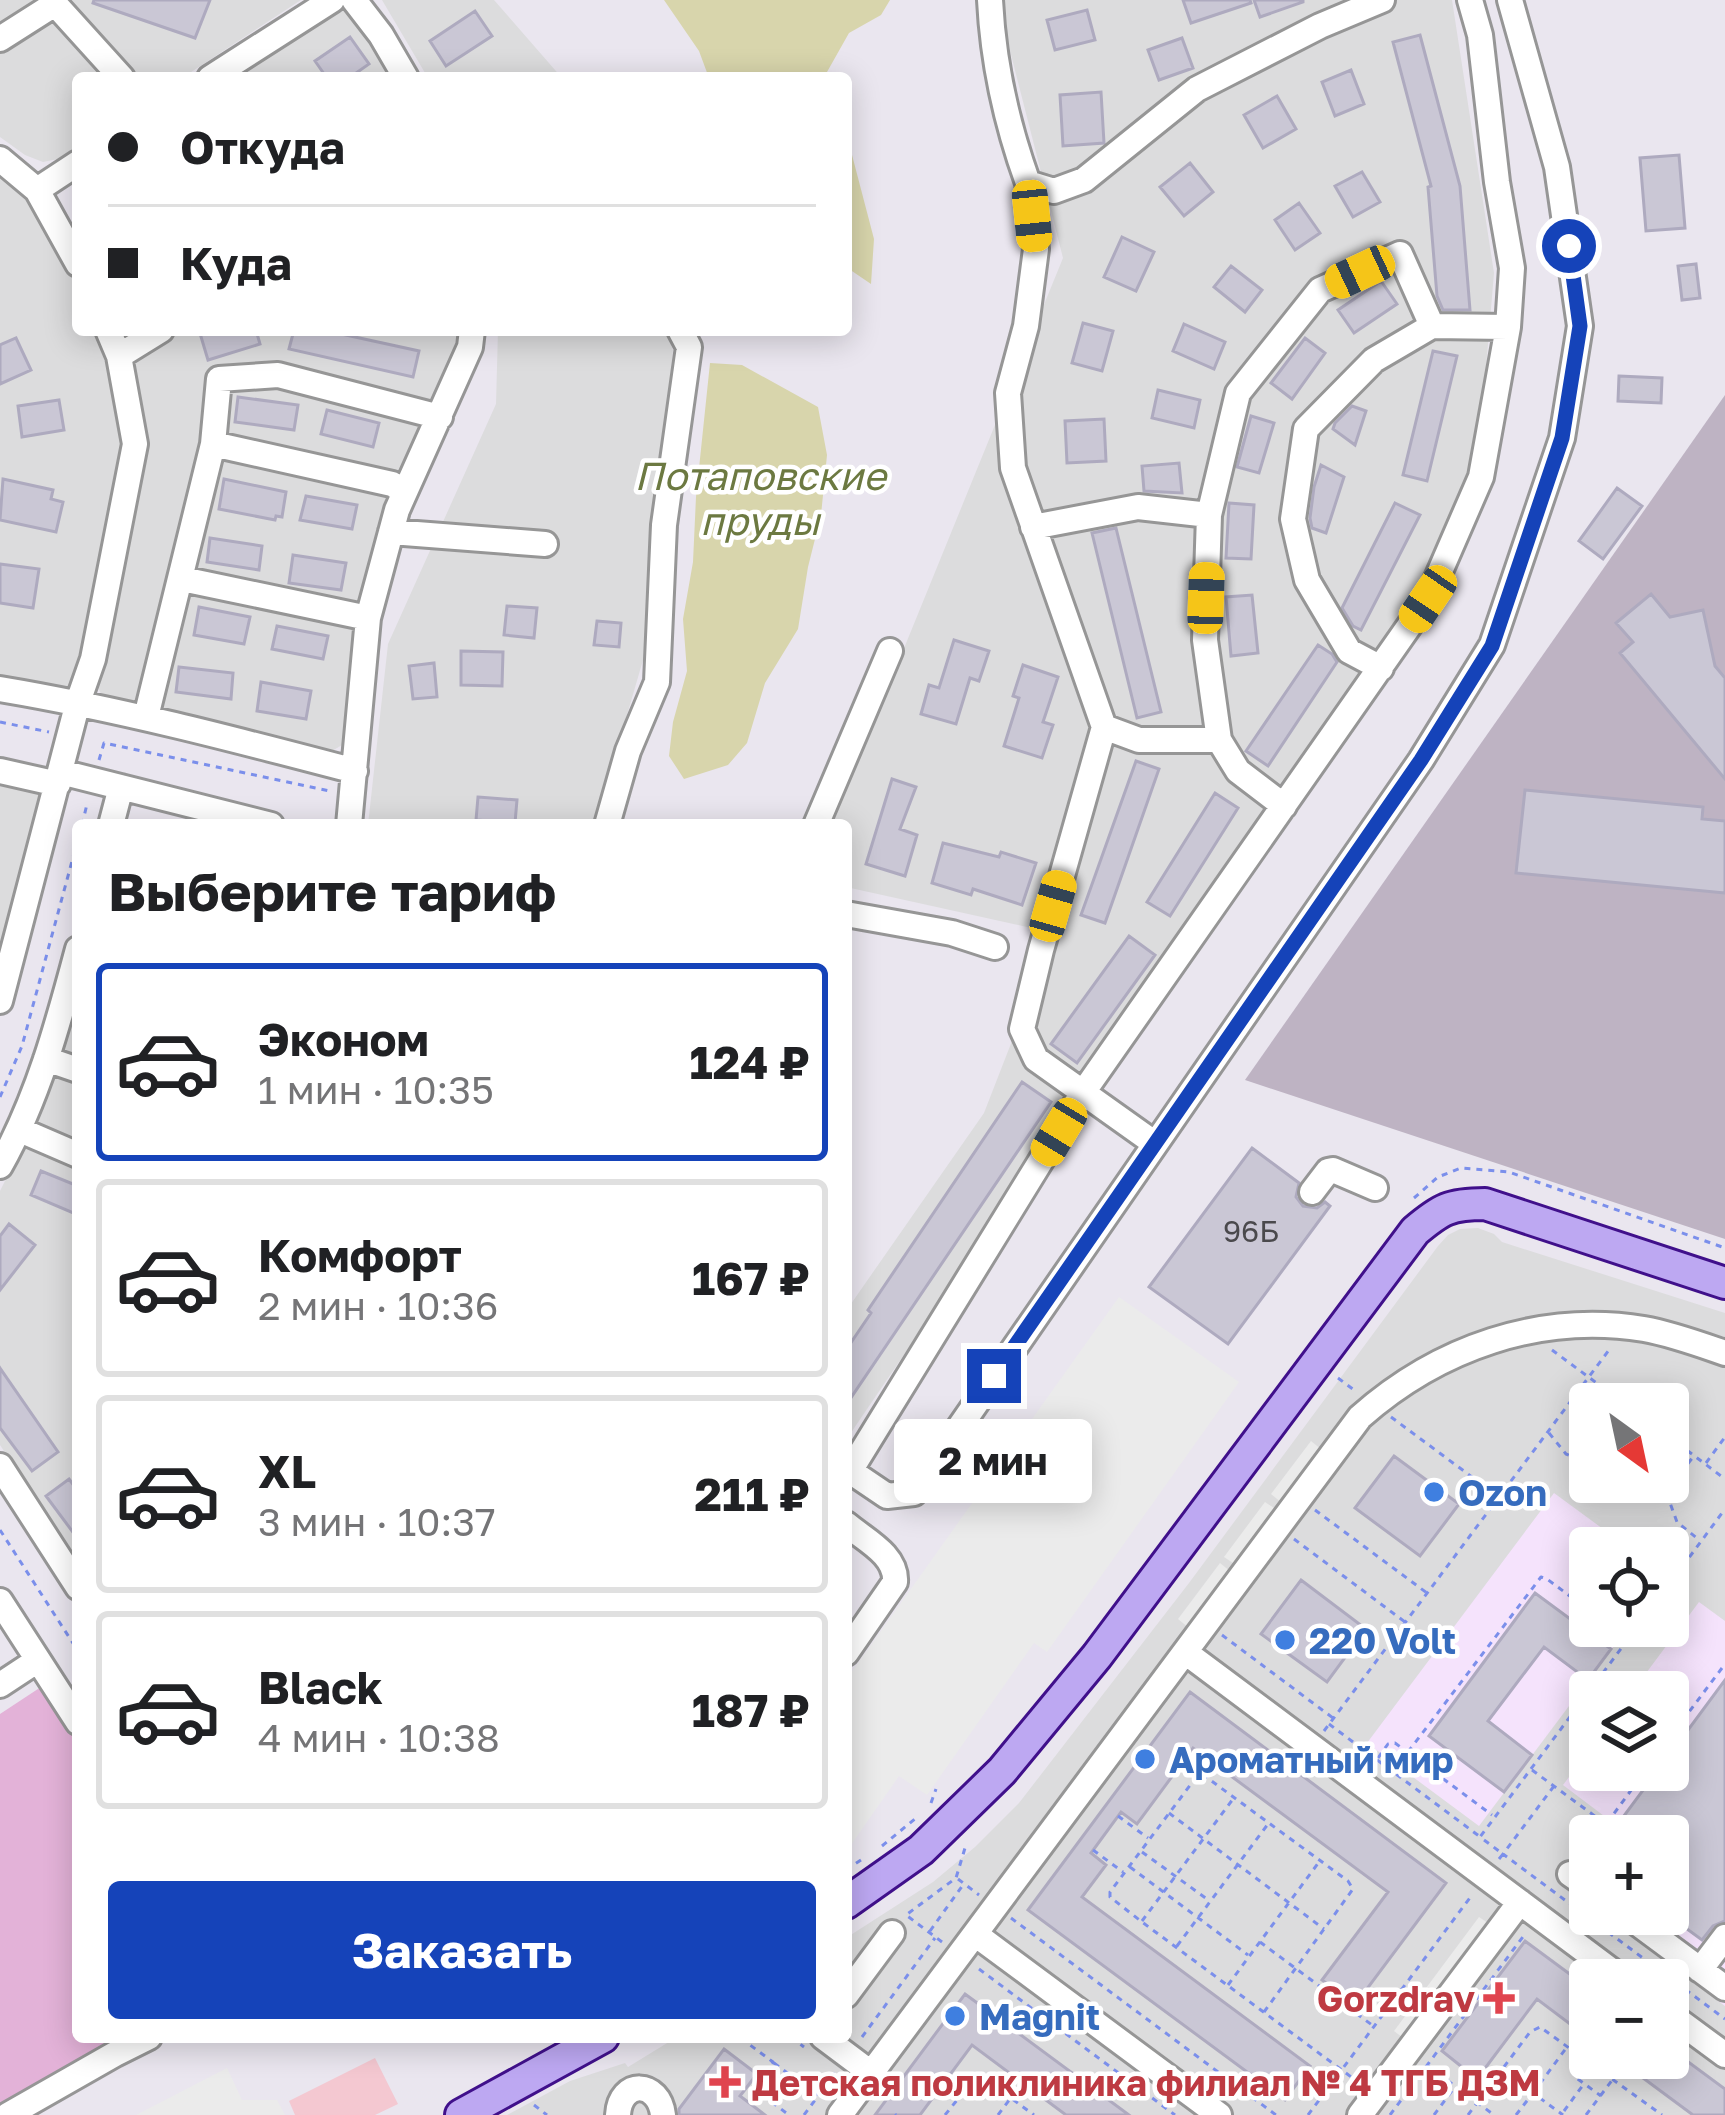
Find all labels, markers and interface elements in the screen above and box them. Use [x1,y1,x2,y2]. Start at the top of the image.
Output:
text: Откуда [180,120,345,174]
car [1010,178,1054,254]
route start [1542,219,1596,273]
text: Куда [180,236,292,290]
car [1320,240,1400,304]
water label: Потаповские пруды [634,452,888,544]
car [1393,559,1463,639]
car [1187,561,1225,635]
text: Выберите тариф [108,858,556,923]
car [1026,866,1080,946]
icon: car [114,1008,222,1116]
text: Эконом [258,1012,429,1066]
text: 124 ₽ [690,1035,810,1089]
text: 1 мин · 10:35 [258,1066,494,1113]
car [1025,1092,1093,1172]
house number: 96Б [1223,1213,1279,1249]
icon: car [114,1224,222,1332]
text: Комфорт [258,1228,462,1282]
text: 167 ₽ [692,1251,810,1305]
text: 2 мин · 10:36 [258,1282,498,1329]
route end [967,1349,1021,1403]
north arrow [1569,1383,1689,1503]
map controls [1569,1383,1689,2079]
callout: 2 мин [895,1418,1093,1502]
text: 2 мин [938,1437,1048,1484]
icon: car [114,1440,222,1548]
text: XL [258,1444,316,1498]
text: 211 ₽ [695,1467,810,1521]
place label: Ozon [1458,1471,1547,1514]
marker: Ozon [1421,1479,1447,1505]
text: 3 мин · 10:37 [258,1498,496,1545]
button: locate [1569,1527,1689,1647]
place label: 220 Volt [1309,1619,1456,1662]
marker: 220 Volt [1272,1627,1298,1653]
icon: car [114,1656,222,1764]
text: Black [258,1660,383,1714]
button: layers [1569,1671,1689,1791]
text: 187 ₽ [692,1683,810,1737]
text: 4 мин · 10:38 [258,1714,500,1761]
place label: Ароматный мир [1169,1738,1454,1781]
marker: Ароматный мир [1132,1746,1158,1772]
button: + [1569,1815,1689,1935]
button: Заказать [108,1881,816,2019]
button: − [1569,1959,1689,2079]
place label: Gorzdrav [1317,1977,1475,2020]
marker: Gorzdrav [1486,1985,1512,2011]
place label: Magnit [979,1995,1100,2038]
marker: Magnit [942,2003,968,2029]
place label: Детская поликлиника филиал № 4 ТГБ ДЗМ [752,2061,1541,2104]
marker: Детская поликлиника филиал № 4 ТГБ ДЗМ [709,2066,741,2098]

